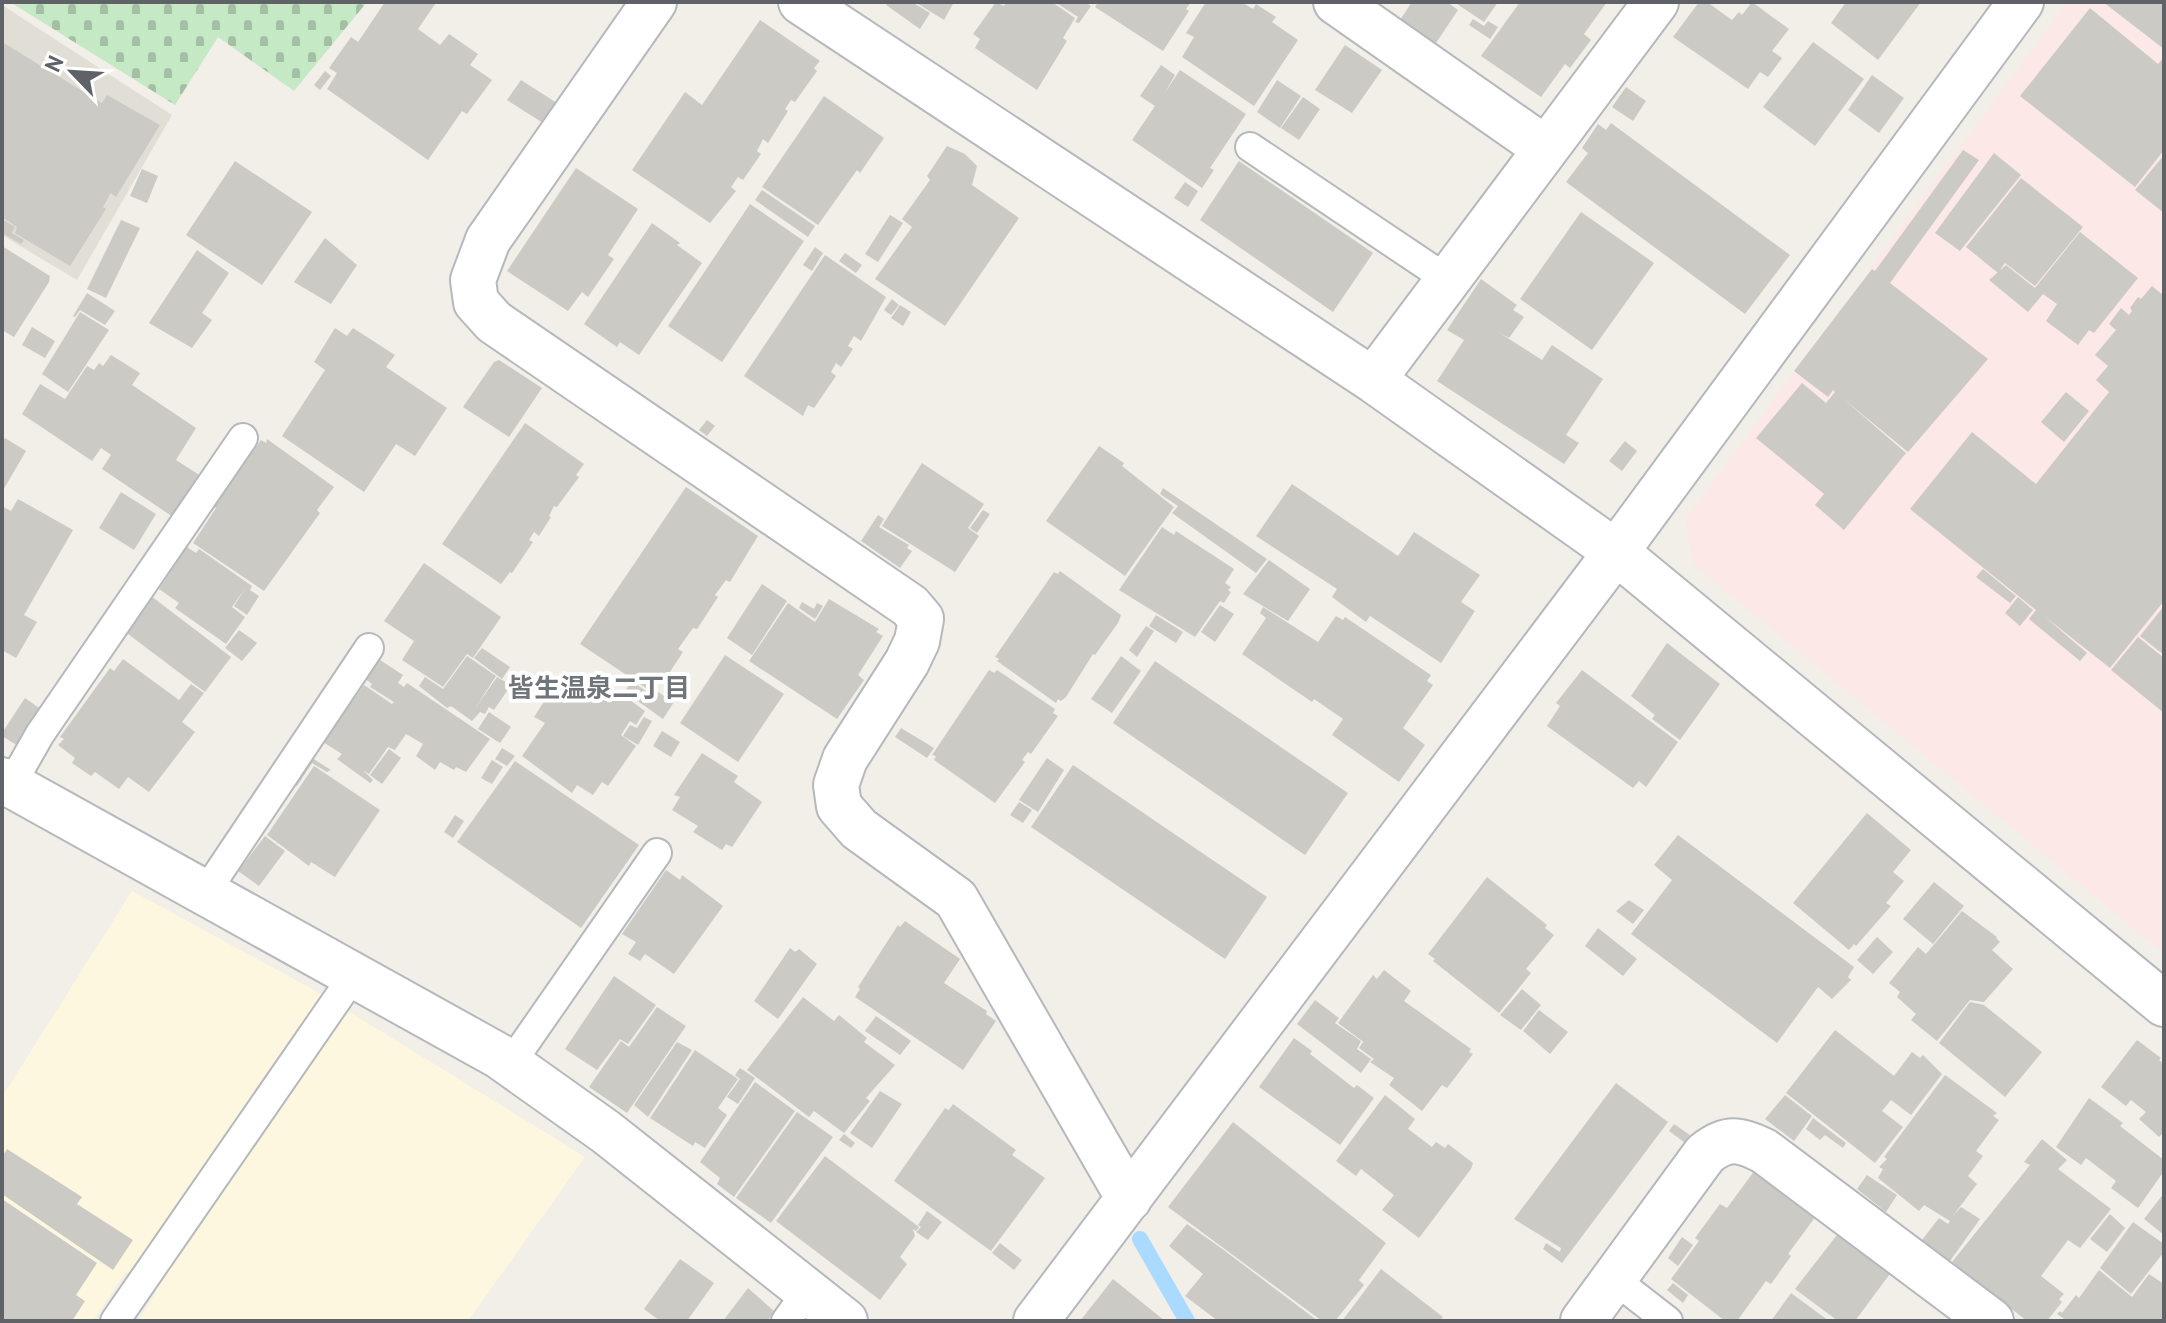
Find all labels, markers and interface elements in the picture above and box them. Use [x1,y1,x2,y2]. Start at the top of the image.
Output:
north arrow [32,32,112,112]
text: N [38,51,70,76]
district label: 皆生温泉二丁目 [508,671,690,704]

